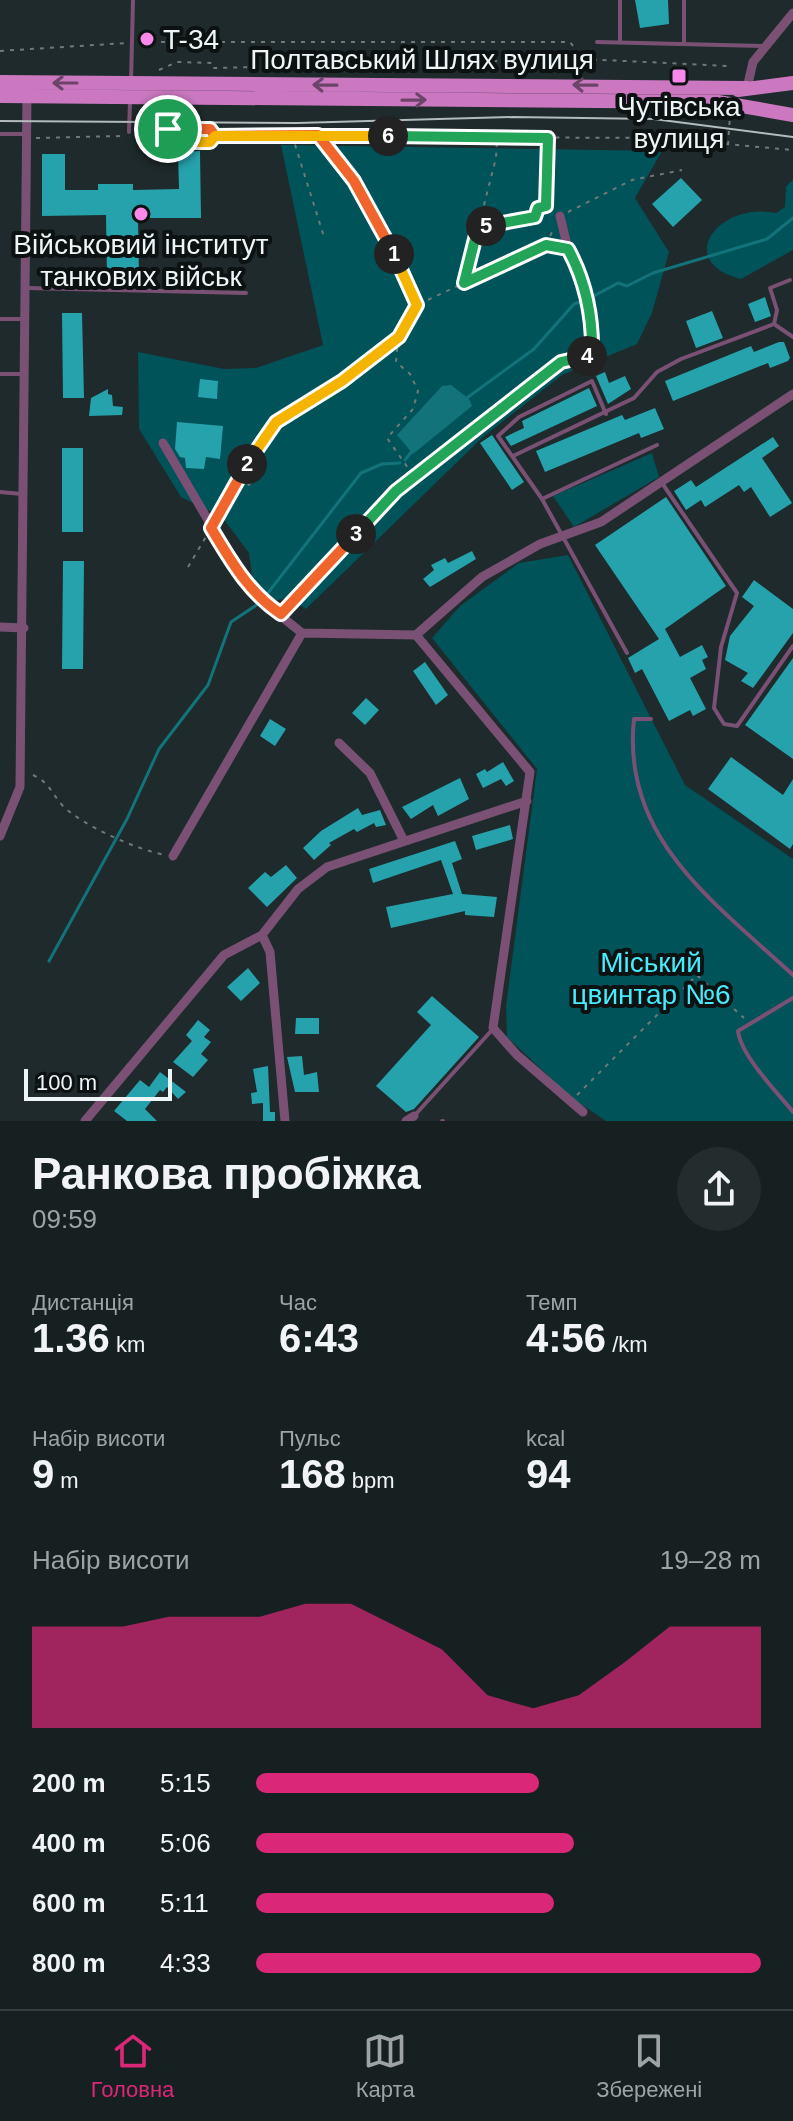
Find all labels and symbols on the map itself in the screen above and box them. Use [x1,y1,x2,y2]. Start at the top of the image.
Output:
place label: T-34 [163,24,219,55]
marker: T-34 [138,30,156,48]
street label: Полтавський Шлях вулиця [250,44,594,75]
marker: Чутівська вулиця [670,67,688,85]
one-way arrow [52,75,79,91]
one-way arrow [312,77,339,92]
one-way arrow [572,78,599,93]
place label: Чутівська вулиця [617,91,741,154]
one-way arrow [400,92,427,107]
pin [134,95,202,163]
pin: 6 [368,116,408,156]
marker: Військовий інститут танкових військ [132,205,150,223]
pin: 5 [466,206,506,246]
place label: Військовий інститут танкових військ [13,229,269,292]
pin: 1 [374,234,414,274]
pin: 4 [567,336,607,376]
pin: 2 [227,444,267,484]
pin: 3 [336,514,376,554]
park label: Міський цвинтар №6 [571,947,731,1010]
scale bar [24,1065,172,1101]

